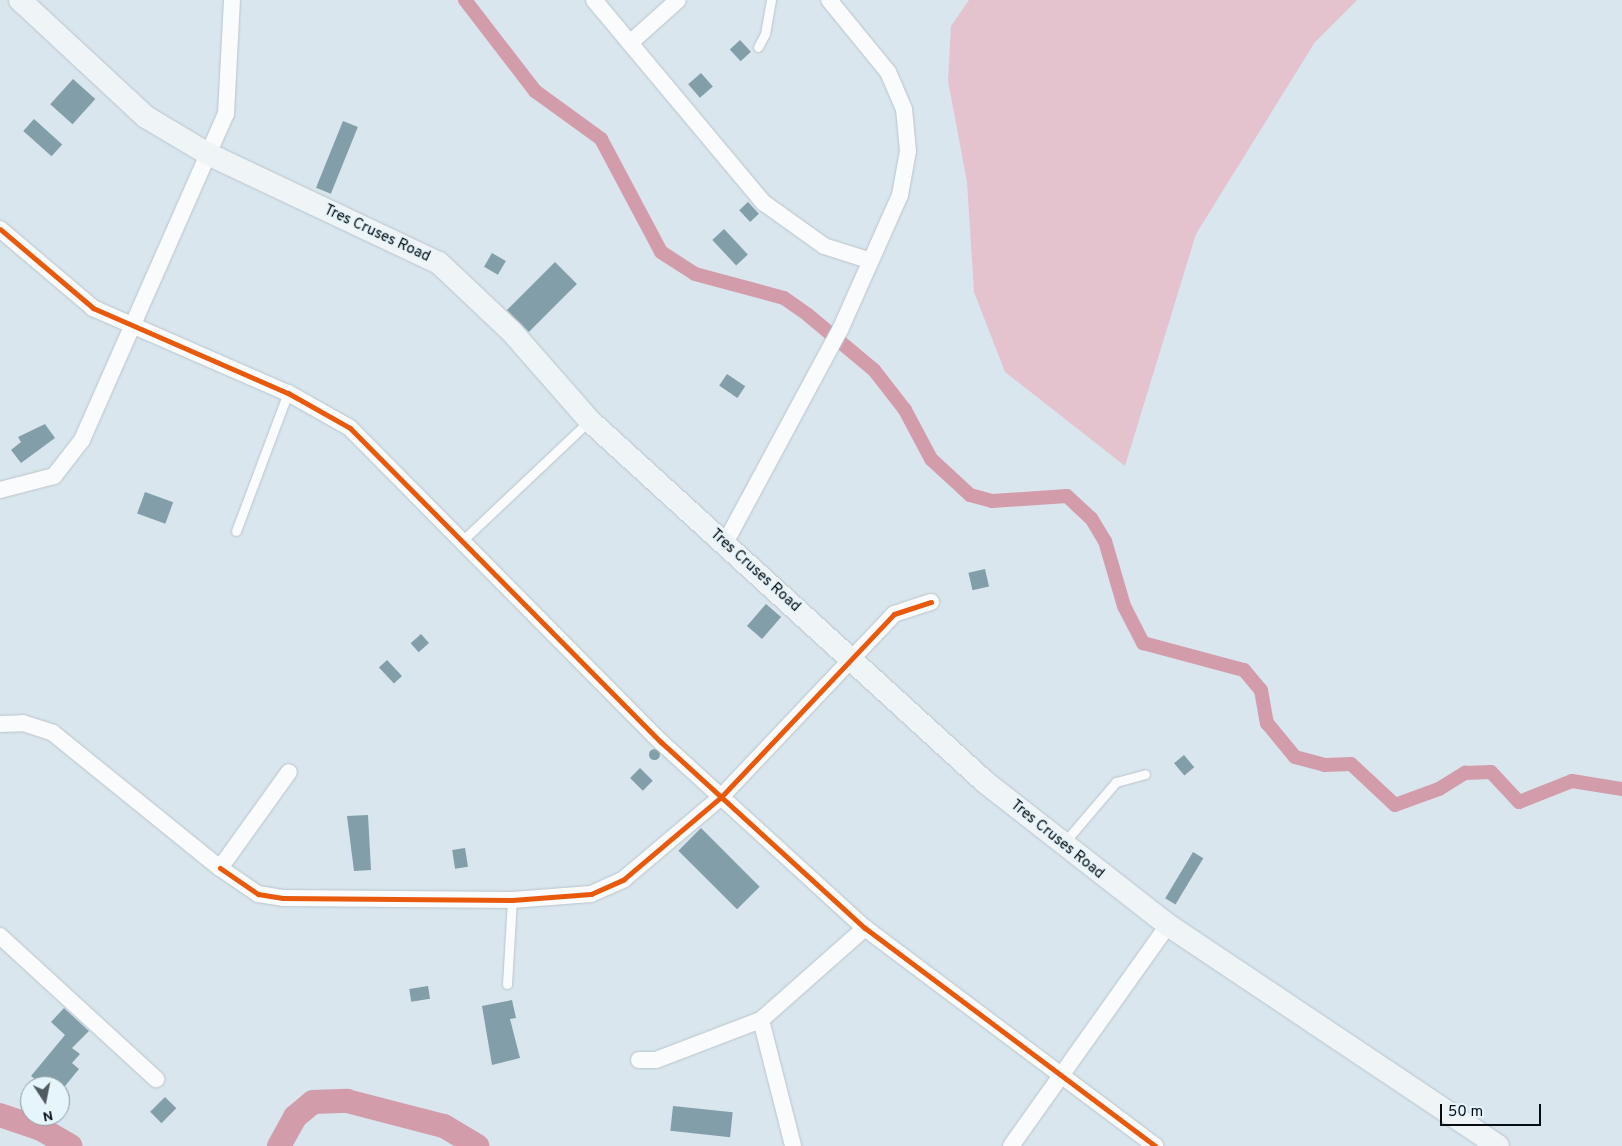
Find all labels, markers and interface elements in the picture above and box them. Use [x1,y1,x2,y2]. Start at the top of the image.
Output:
street label: Tres Cruses Road [321,201,433,267]
street label: Tres Cruses Road [706,526,804,616]
street label: Tres Cruses Road [1007,797,1107,883]
north arrow [20,1076,70,1126]
scale bar [1442,1094,1543,1126]
text: 50 m [1448,1103,1483,1122]
text: N [41,1106,54,1125]

